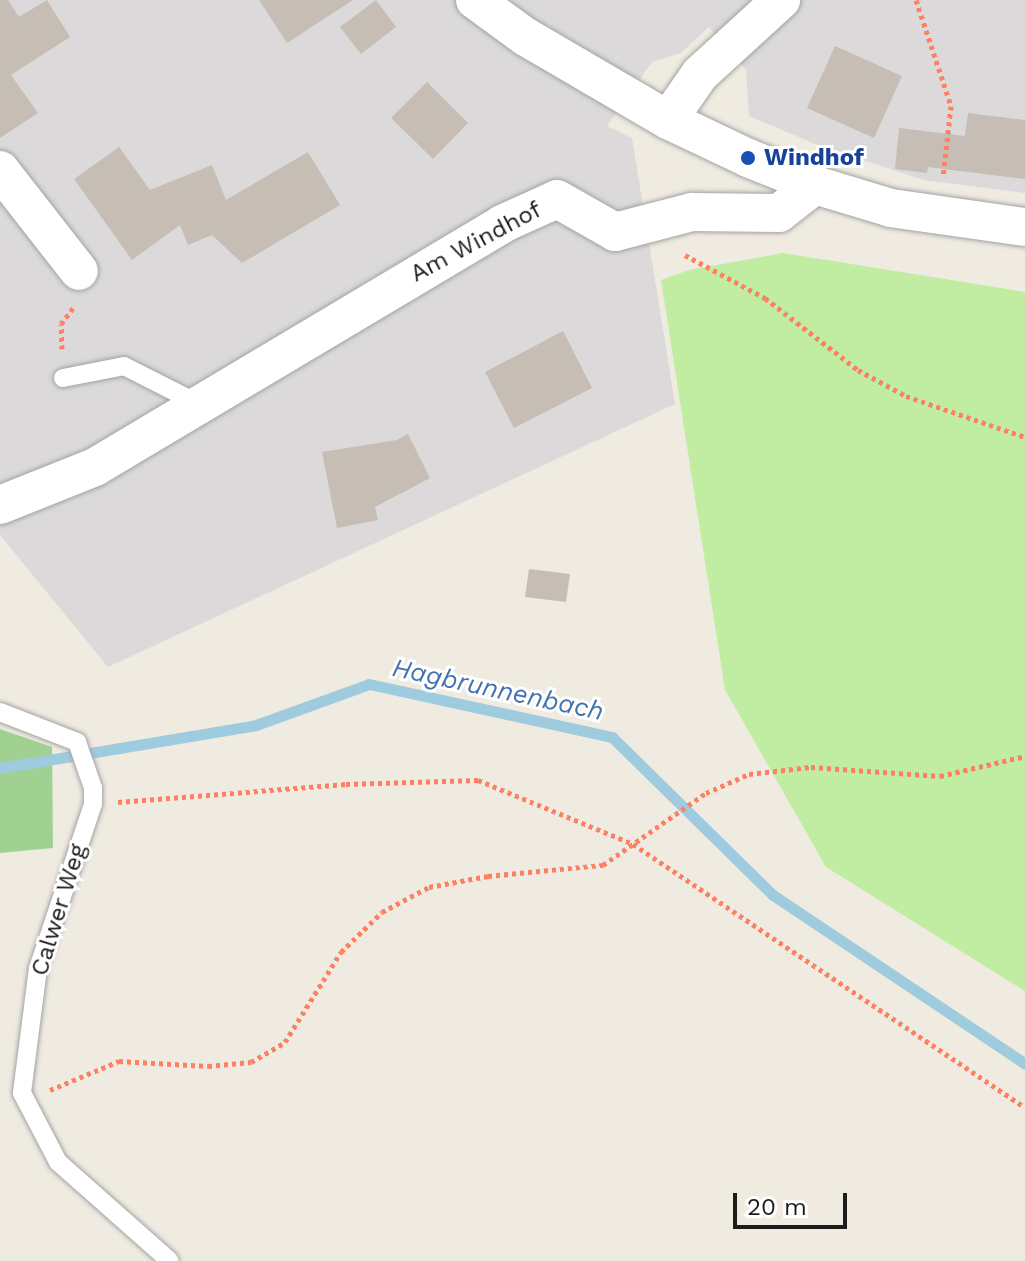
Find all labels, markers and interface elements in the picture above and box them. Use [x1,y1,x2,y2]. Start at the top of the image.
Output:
place label: Windhof [764,144,864,172]
marker: Windhof [739,149,757,167]
street label: Am Windhof [405,195,547,289]
water label: Hagbrunnenbach [389,652,607,728]
street label: Calwer Weg [25,840,93,980]
scale bar [737,1177,851,1227]
text: 20 m [747,1193,807,1221]

